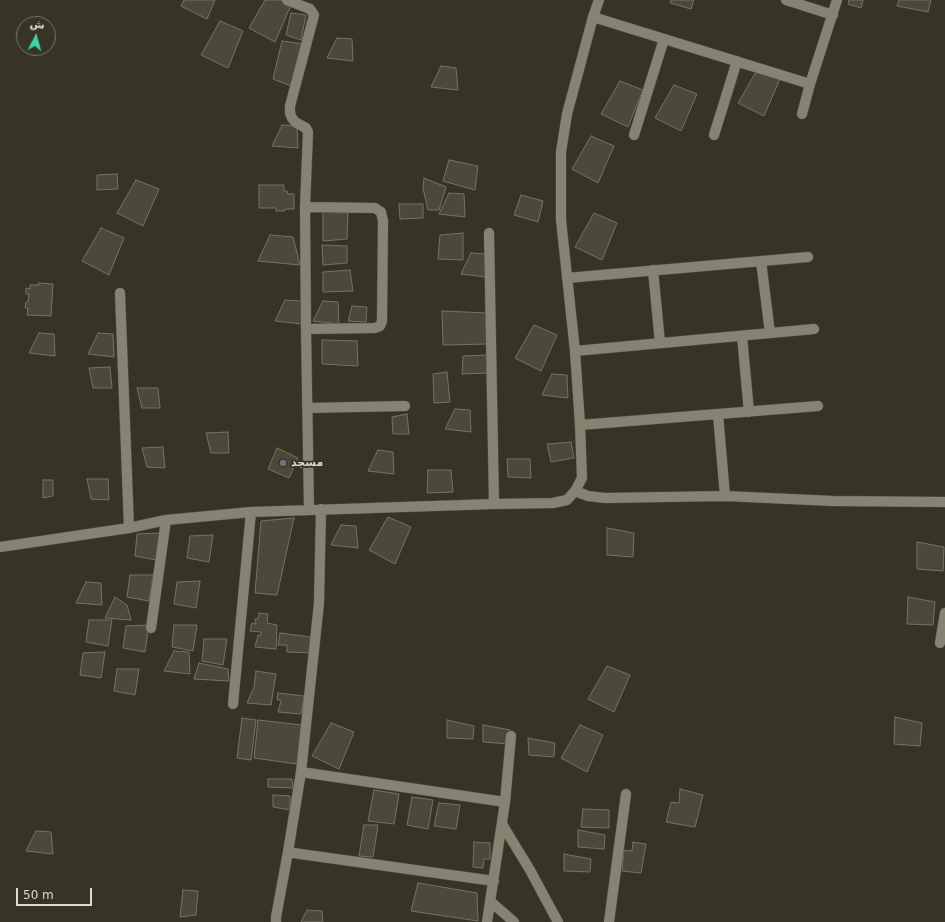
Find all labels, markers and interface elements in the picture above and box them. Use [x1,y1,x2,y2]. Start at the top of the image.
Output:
north arrow [16,16,56,56]
text: ش [29,17,45,32]
place label: مسجد [291,456,323,470]
marker: مسجد [278,458,288,468]
scale bar [18,880,94,906]
text: 50 m [23,888,54,902]

